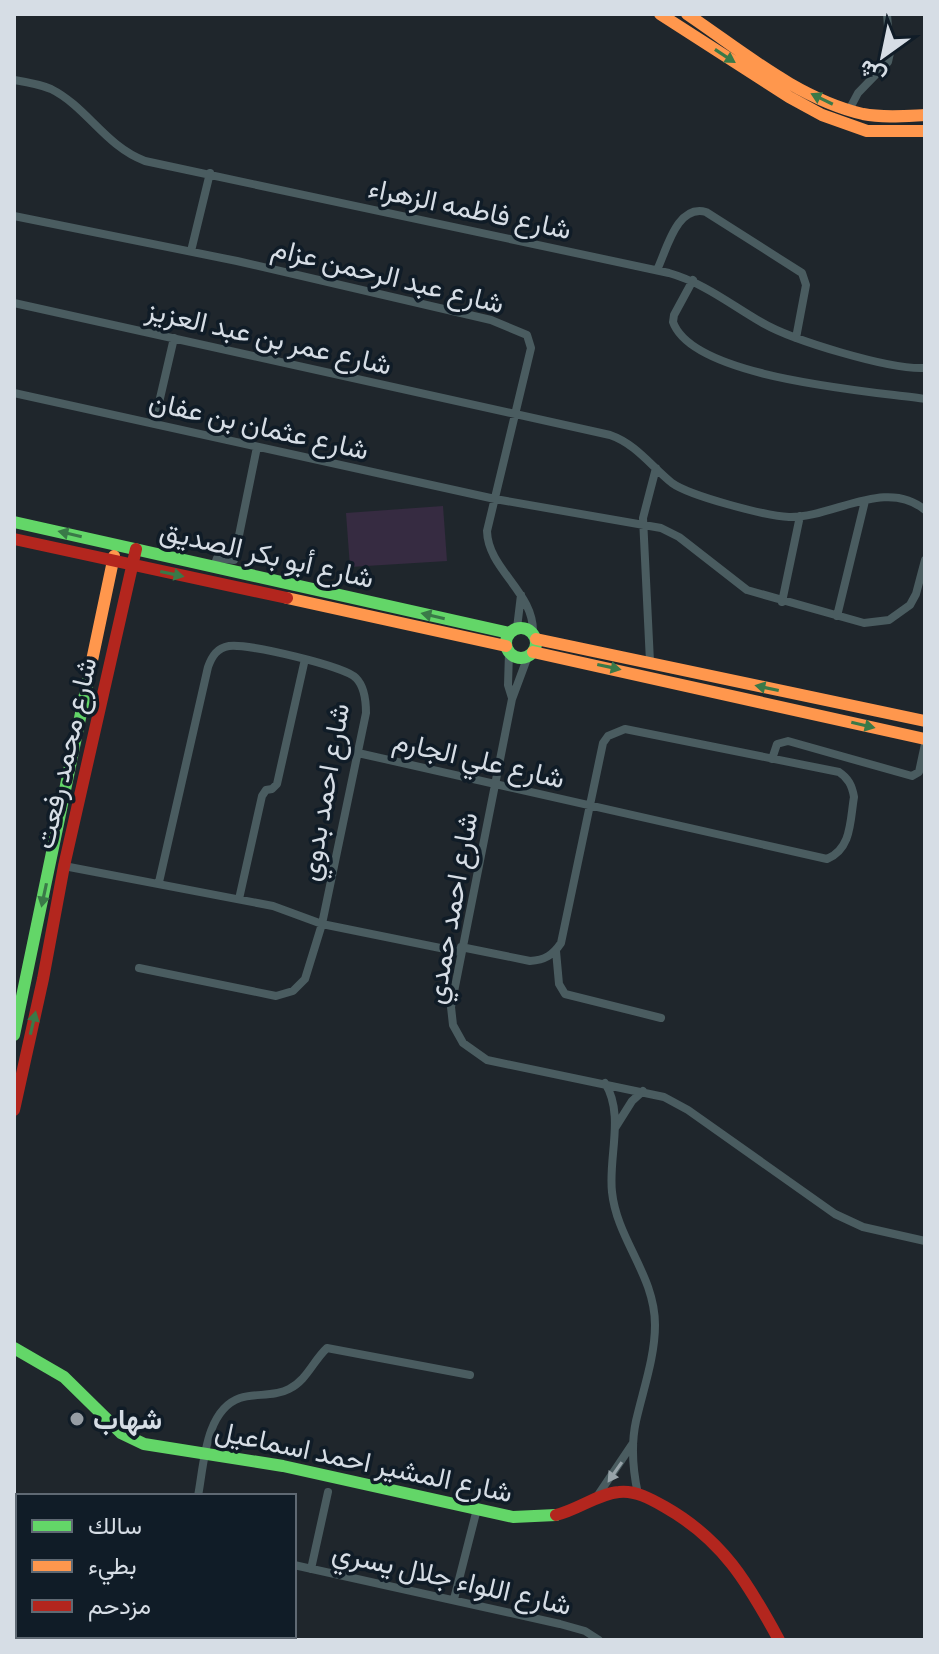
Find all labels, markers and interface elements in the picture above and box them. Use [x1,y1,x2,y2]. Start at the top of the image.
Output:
north arrow [843,16,923,96]
one-way arrow [714,49,736,63]
text: ش [853,54,891,92]
one-way arrow [810,92,834,106]
street label: شارع فاطمه الزهراء [365,168,575,248]
street label: شارع عبد الرحمن عزام [268,228,508,322]
street label: شارع عمر بن عبد العزيز [141,290,396,384]
street label: شارع عثمان بن عفان [145,381,373,469]
street label: شارع أبو بكر الصديق [156,511,378,597]
one-way arrow [57,527,82,540]
one-way arrow [160,568,185,581]
one-way arrow [420,609,445,622]
street label: شارع محمد رفعت [24,653,106,853]
one-way arrow [597,661,622,674]
one-way arrow [754,681,779,694]
street label: شارع احمد بدوي [290,700,362,884]
one-way arrow [851,719,876,732]
street label: شارع علي الجارم [389,721,568,801]
street label: شارع احمد حمدي [415,809,490,1007]
one-way arrow [37,883,50,908]
one-way arrow [27,1010,40,1035]
place label: شهاب [93,1400,162,1437]
marker: شهاب [68,1410,86,1428]
street label: شارع المشير احمد اسماعيل [212,1411,516,1511]
one-way arrow [608,1462,624,1483]
legend [16,1494,296,1638]
text: سالك [88,1510,142,1541]
street label: شارع اللواء جلال يسري [328,1532,575,1628]
text: بطيء [88,1550,137,1585]
text: مزدحم [88,1590,151,1622]

